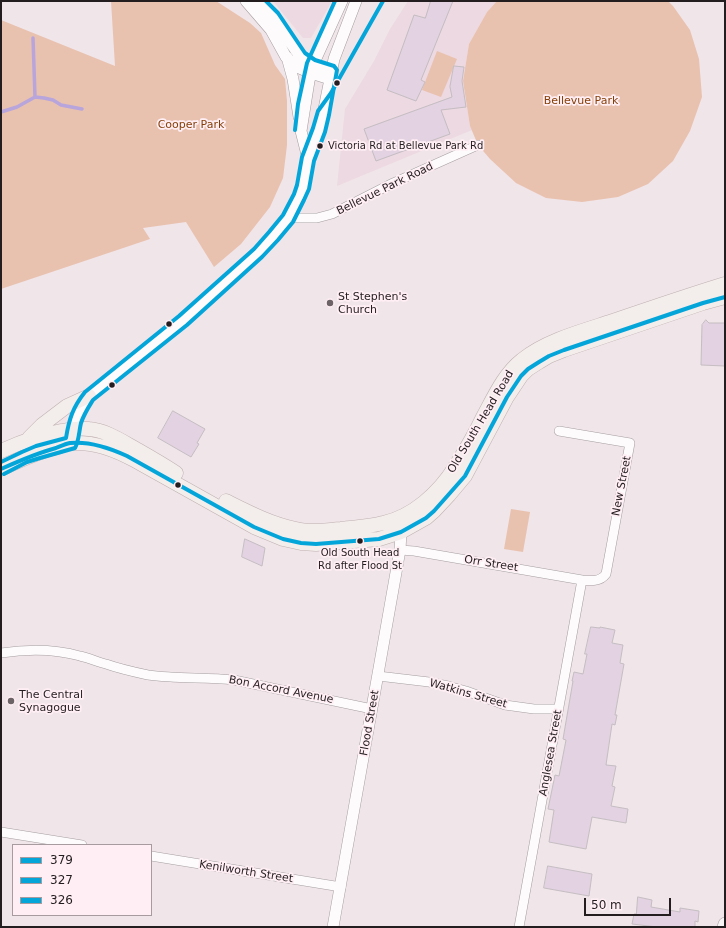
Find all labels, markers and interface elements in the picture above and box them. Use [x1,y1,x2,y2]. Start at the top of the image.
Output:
unlabelled marker [332,78,342,88]
park label: Bellevue Park [544,94,618,108]
park label: Cooper Park [158,118,224,132]
place label: Victoria Rd at Bellevue Park Rd [328,140,483,152]
marker: Victoria Rd at Bellevue Park Rd [315,141,325,151]
street label: Bellevue Park Road [335,160,435,218]
place label: St Stephen's Church [338,290,407,316]
marker: St Stephen's Church [325,298,335,308]
unlabelled marker [164,319,174,329]
street label: Old South Head Road [445,368,517,476]
unlabelled marker [107,380,117,390]
street label: New Street [610,455,634,517]
unlabelled marker [173,480,183,490]
marker: Old South Head Rd after Flood St [355,536,365,546]
place label: Old South Head Rd after Flood St [318,547,402,570]
street label: Orr Street [463,553,519,575]
street label: Bon Accord Avenue [227,673,335,707]
street label: Watkins Street [428,677,508,711]
place label: The Central Synagogue [19,688,83,714]
street label: Flood Street [358,689,382,757]
marker: The Central Synagogue [6,696,16,706]
street label: Anglesea Street [537,709,565,797]
legend [12,844,152,916]
text: 379 [50,853,73,867]
street label: Kenilworth Street [198,858,294,886]
text: 327 [50,873,73,887]
scale bar [586,890,673,916]
text: 326 [50,893,73,907]
text: 50 m [591,898,622,912]

